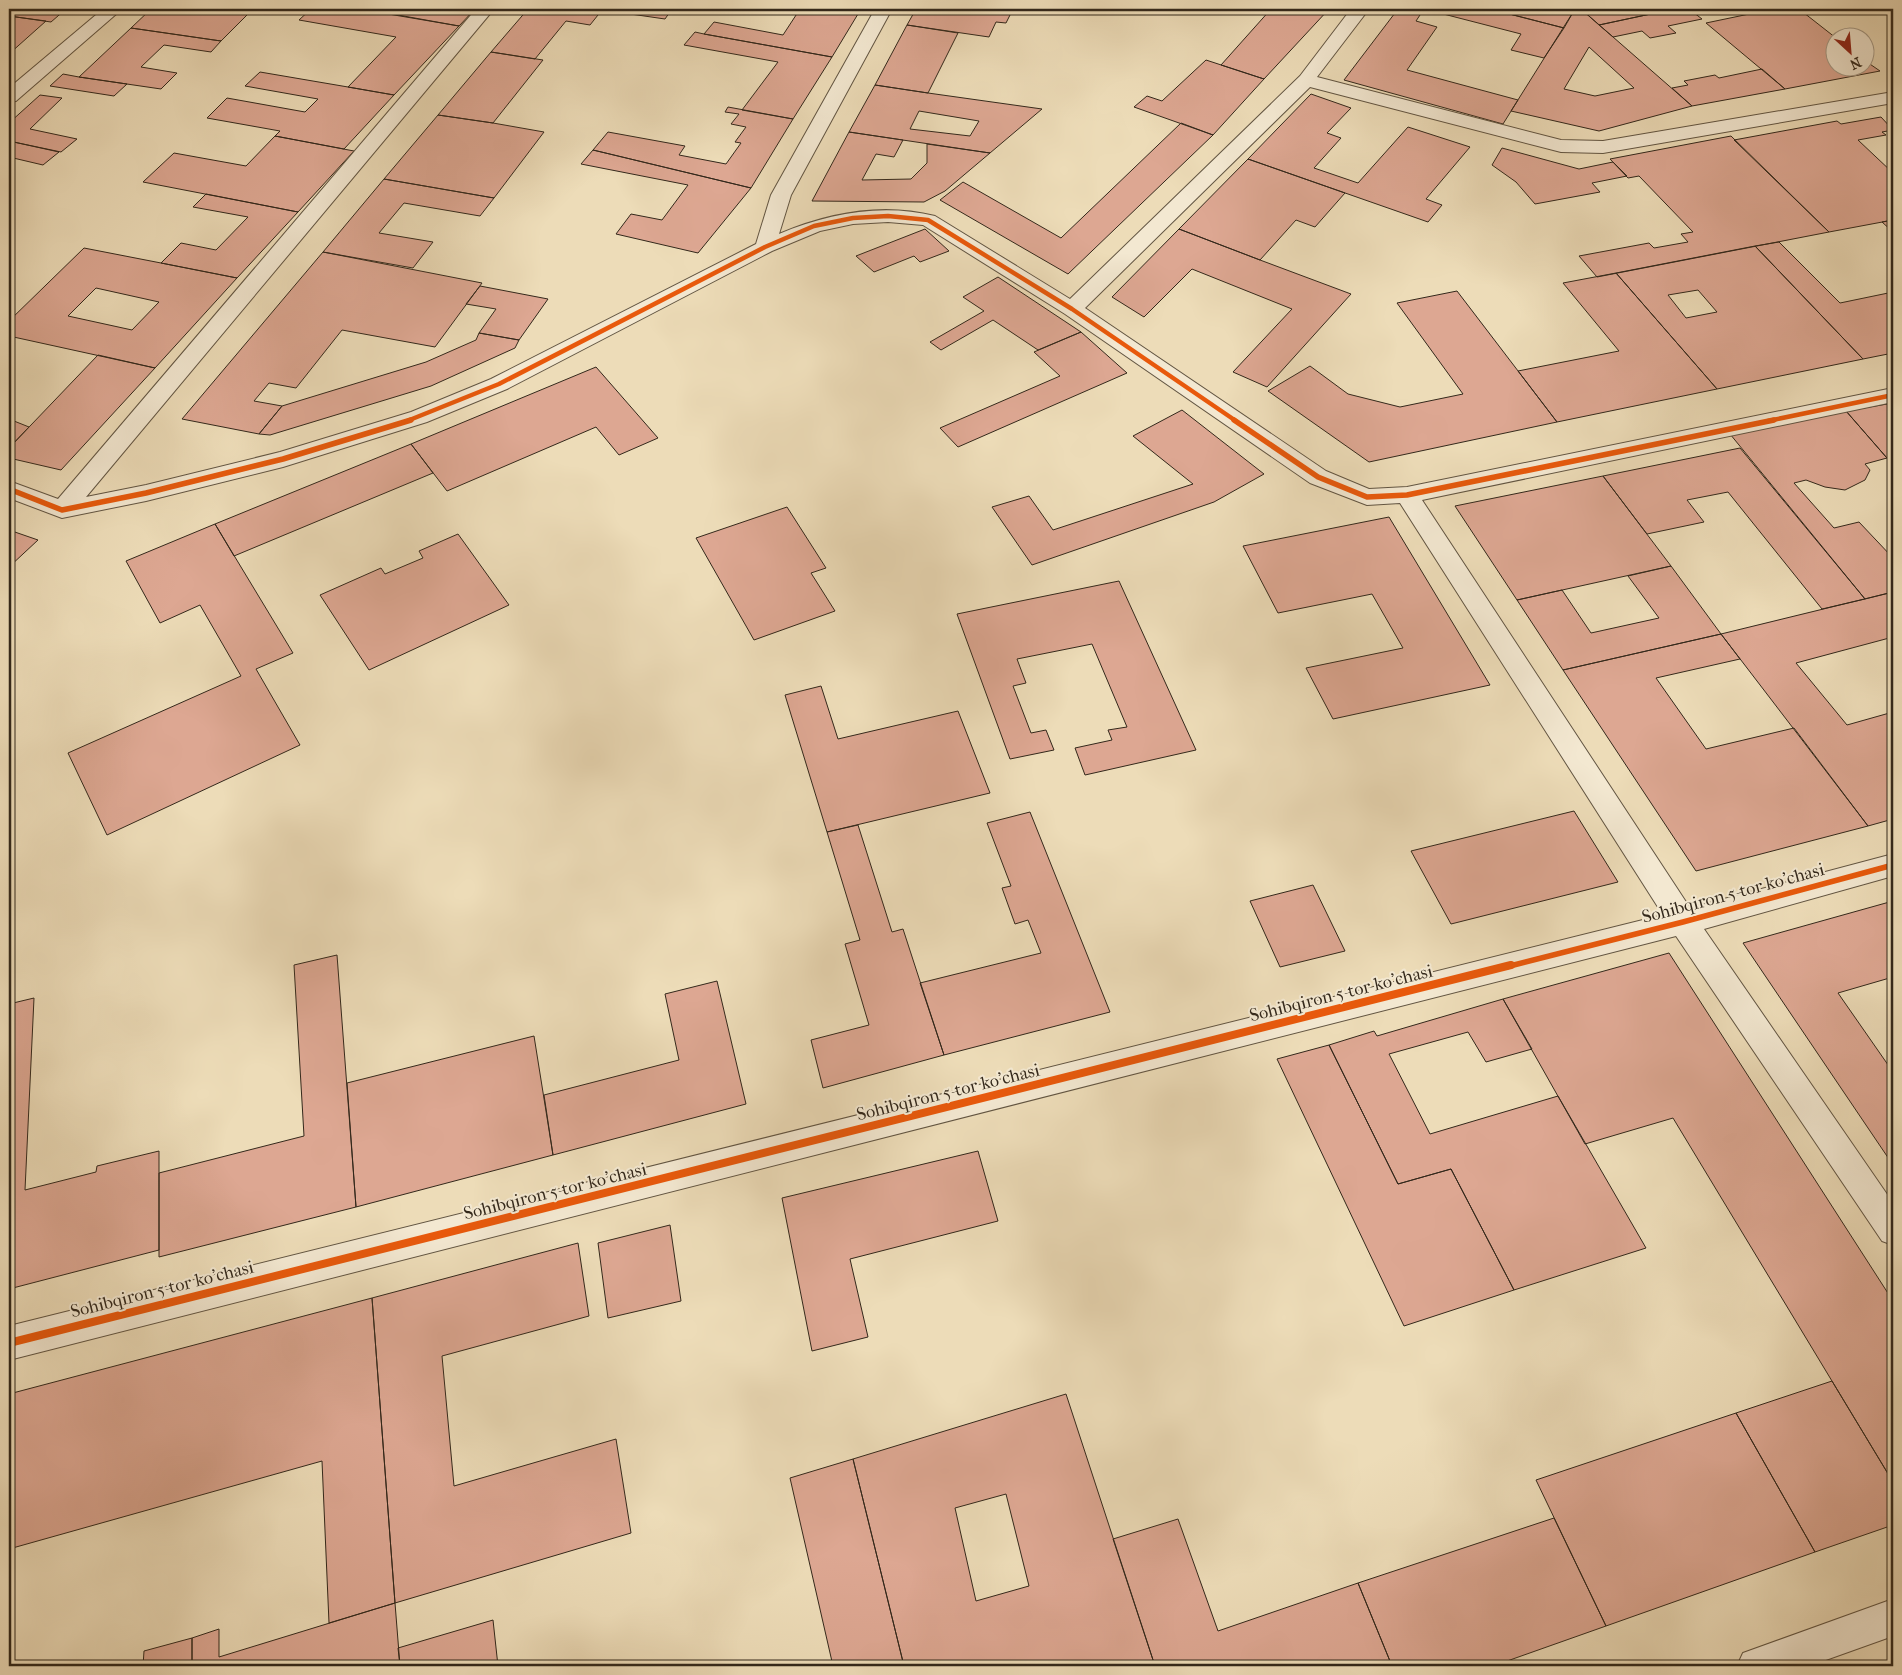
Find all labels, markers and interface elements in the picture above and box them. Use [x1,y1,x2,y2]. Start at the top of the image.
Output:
north arrow [1824,28,1874,78]
text: N [1847,53,1864,73]
street label: Sohibqiron 5-tor ko'chasi [1640,859,1827,928]
street label: Sohibqiron 5-tor ko'chasi [1247,960,1435,1026]
street label: Sohibqiron 5-tor ko'chasi [854,1059,1042,1125]
street label: Sohibqiron 5-tor ko'chasi [461,1158,649,1224]
street label: Sohibqiron 5-tor ko'chasi [68,1256,256,1322]

